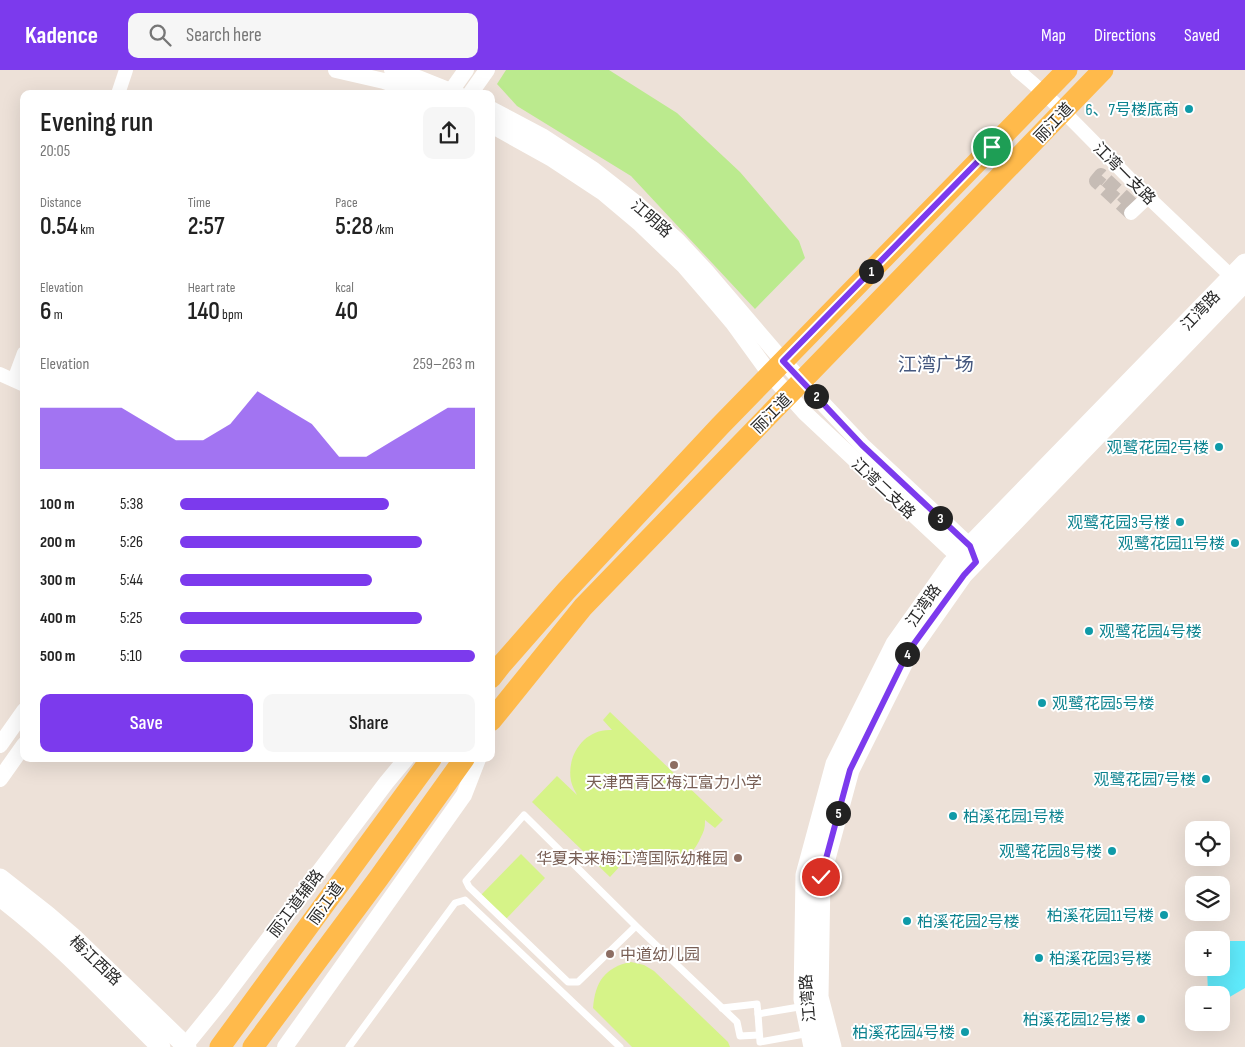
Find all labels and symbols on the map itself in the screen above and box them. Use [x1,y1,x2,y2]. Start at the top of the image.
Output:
street label: 丽江道 [1031,99,1078,147]
place label: 6、7号楼底商 [1086,101,1179,120]
marker: 6、7号楼底商 [1183,103,1195,115]
pin [971,126,1013,168]
street label: 江湾一支路 [1089,139,1159,209]
street label: 江明路 [627,196,675,242]
pin: 1 [858,258,884,284]
street label: 江湾路 [1178,287,1225,335]
district label: 江湾广场 [898,354,974,377]
pin: 2 [804,384,828,408]
street label: 丽江道 [748,390,796,438]
place label: 观鹭花园2号楼 [1106,439,1209,458]
marker: 观鹭花园2号楼 [1213,441,1225,453]
street label: 江湾二支路 [847,455,919,523]
pin: 3 [928,506,952,530]
place label: 观鹭花园3号楼 [1067,514,1170,533]
marker: 观鹭花园3号楼 [1174,516,1186,528]
place label: 观鹭花园11号楼 [1118,535,1225,554]
marker: 观鹭花园11号楼 [1229,537,1241,549]
street label: 江湾路 [903,581,946,631]
place label: 观鹭花园4号楼 [1099,623,1202,642]
marker: 观鹭花园4号楼 [1083,625,1095,637]
pin: 4 [894,642,920,666]
place label: 观鹭花园5号楼 [1052,695,1154,714]
marker: 观鹭花园5号楼 [1036,697,1048,709]
marker: 天津西青区梅江富力小学 [668,759,680,771]
place label: 观鹭花园7号楼 [1094,771,1196,790]
marker: 观鹭花园7号楼 [1200,773,1212,785]
place label: 天津西青区梅江富力小学 [586,774,762,793]
pin: 5 [826,800,850,826]
place label: 柏溪花园1号楼 [963,808,1065,827]
marker: 柏溪花园1号楼 [947,810,959,822]
place label: 观鹭花园8号楼 [999,843,1102,862]
marker: 观鹭花园8号楼 [1106,845,1118,857]
place label: 华夏未来梅江湾国际幼稚园 [536,850,728,869]
marker: 华夏未来梅江湾国际幼稚园 [732,852,744,864]
pin [800,856,842,898]
street label: 丽江道辅路 [263,865,327,941]
street label: 丽江道 [303,878,347,928]
place label: 柏溪花园11号楼 [1047,907,1154,926]
marker: 柏溪花园11号楼 [1158,909,1170,921]
place label: 柏溪花园2号楼 [917,913,1020,932]
marker: 柏溪花园2号楼 [901,915,913,927]
street label: 梅江西路 [65,932,125,990]
place label: 中道幼儿园 [620,946,700,965]
marker: 中道幼儿园 [604,948,616,960]
place label: 柏溪花园3号楼 [1049,950,1152,969]
marker: 柏溪花园3号楼 [1033,952,1045,964]
street label: 江湾路 [797,973,820,1023]
place label: 柏溪花园12号楼 [1023,1011,1131,1030]
marker: 柏溪花园12号楼 [1135,1013,1147,1025]
place label: 柏溪花园4号楼 [852,1024,955,1043]
marker: 柏溪花园4号楼 [959,1026,971,1038]

